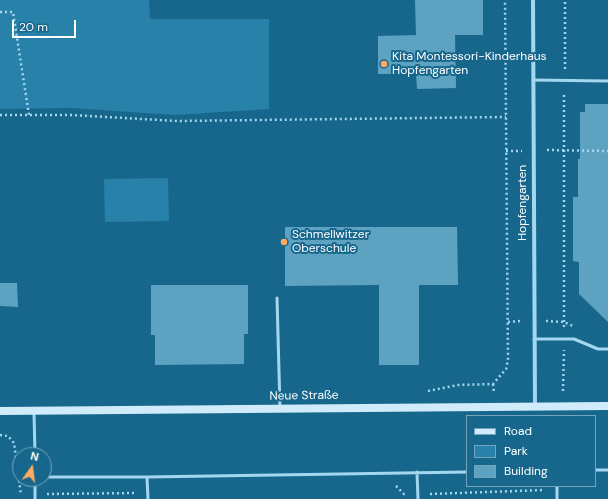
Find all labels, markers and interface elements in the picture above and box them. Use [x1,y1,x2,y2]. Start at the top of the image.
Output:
scale bar [14,12,78,38]
text: 20 m [19,19,48,35]
place label: Kita Montessori-Kinderhaus Hopfengarten [392,50,547,78]
marker: Kita Montessori-Kinderhaus Hopfengarten [379,59,389,69]
street label: Hopfengarten [516,165,530,241]
place label: Schmellwitzer Oberschule [292,228,369,256]
marker: Schmellwitzer Oberschule [279,237,289,247]
street label: Neue Straße [269,388,339,404]
legend [466,415,596,487]
text: Road [504,423,532,439]
text: Park [504,443,528,459]
north arrow [12,447,52,487]
text: N [29,449,40,464]
text: Building [504,463,548,479]

